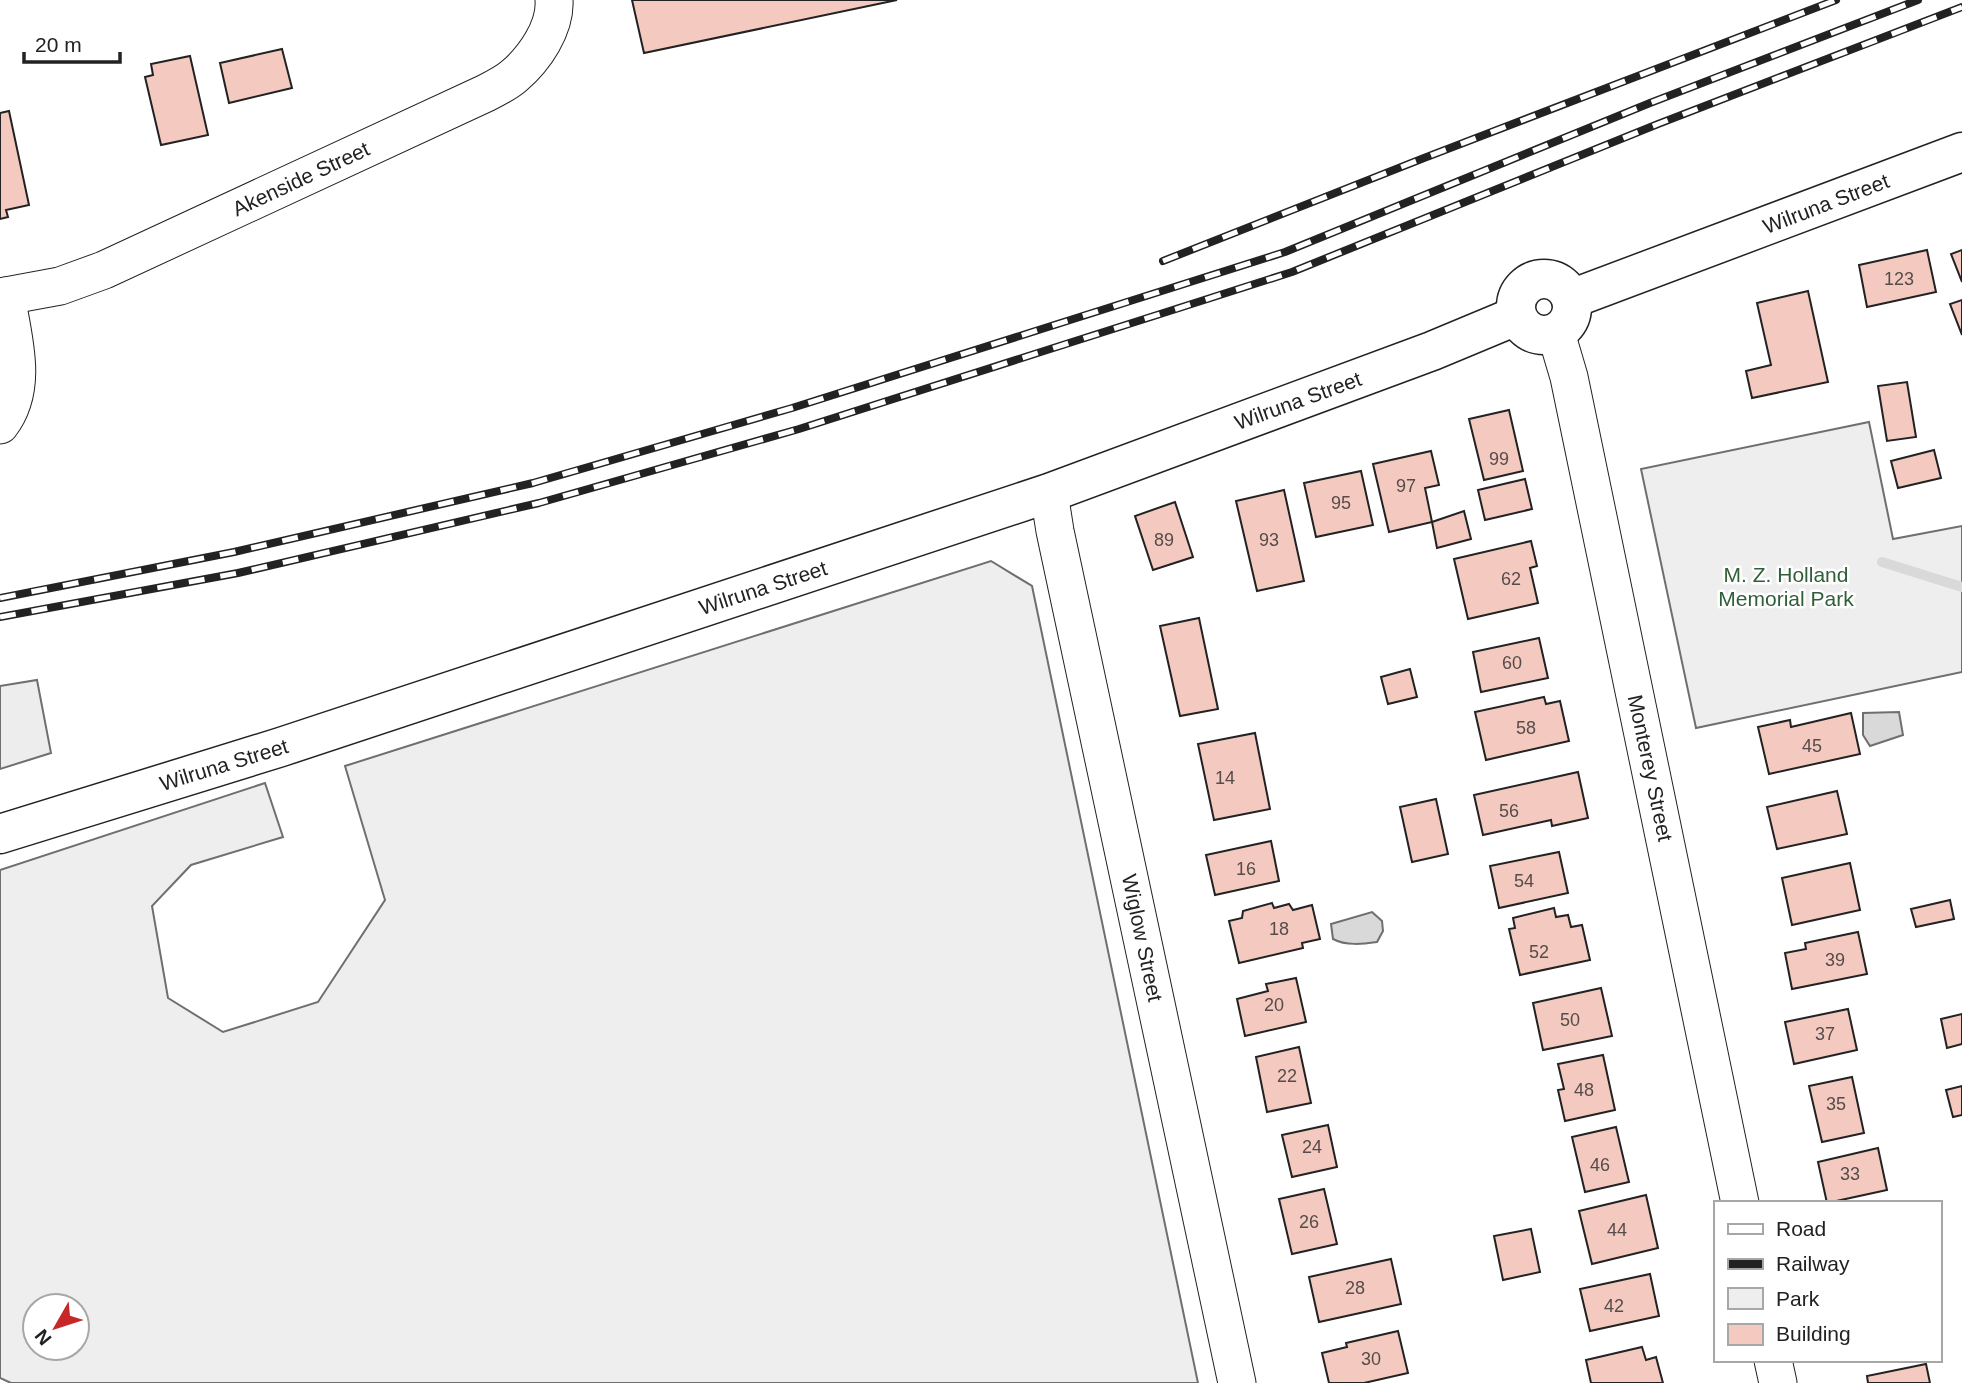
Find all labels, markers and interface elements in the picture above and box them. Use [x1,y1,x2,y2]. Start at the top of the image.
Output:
scale bar [24,21,121,65]
text: 20 m [35,33,82,56]
street label: Akenside Street [229,137,373,220]
street label: Wilruna Street [1760,169,1892,238]
house number: 123 [1884,269,1914,289]
street label: Wilruna Street [1231,367,1364,434]
house number: 99 [1489,449,1509,469]
house number: 97 [1396,476,1416,496]
house number: 95 [1331,493,1351,513]
house number: 89 [1154,530,1174,550]
house number: 93 [1259,530,1279,550]
street label: Wilruna Street [696,556,830,619]
park label: M. Z. Holland Memorial Park [1718,563,1854,610]
house number: 62 [1501,569,1521,589]
house number: 60 [1502,653,1522,673]
street label: Monterey Street [1624,692,1677,844]
house number: 58 [1516,718,1536,738]
street label: Wilruna Street [157,734,291,795]
house number: 45 [1802,736,1822,756]
house number: 14 [1215,768,1235,788]
house number: 56 [1499,801,1519,821]
house number: 16 [1236,859,1256,879]
house number: 54 [1514,871,1534,891]
street label: Wiglow Street [1118,872,1167,1004]
house number: 18 [1269,919,1289,939]
house number: 52 [1529,942,1549,962]
house number: 39 [1825,950,1845,970]
house number: 20 [1264,995,1284,1015]
house number: 50 [1560,1010,1580,1030]
house number: 37 [1815,1024,1835,1044]
house number: 22 [1277,1066,1297,1086]
house number: 48 [1574,1080,1594,1100]
house number: 35 [1826,1094,1846,1114]
house number: 24 [1302,1137,1322,1157]
house number: 46 [1590,1155,1610,1175]
house number: 33 [1840,1164,1860,1184]
legend [1714,1201,1941,1362]
house number: 26 [1299,1212,1319,1232]
text: Road [1776,1217,1826,1240]
house number: 44 [1607,1220,1627,1240]
text: Railway [1776,1252,1850,1275]
house number: 28 [1345,1278,1365,1298]
text: Park [1776,1287,1820,1310]
north arrow [21,1292,91,1362]
house number: 42 [1604,1296,1624,1316]
text: Building [1776,1322,1851,1345]
text: N [31,1325,56,1349]
house number: 30 [1361,1349,1381,1369]

